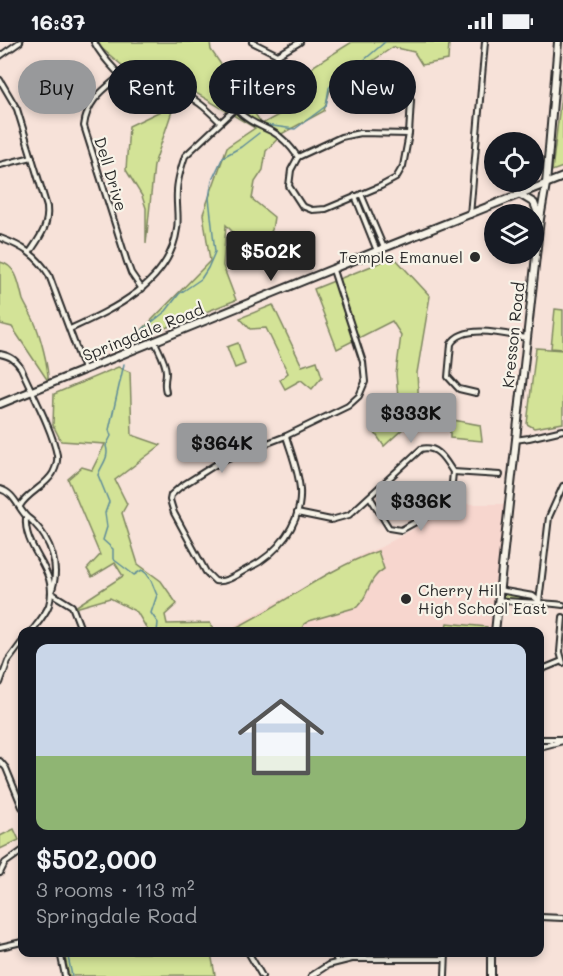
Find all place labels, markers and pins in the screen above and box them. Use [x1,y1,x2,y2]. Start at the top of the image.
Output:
pin: $502K [229,231,313,282]
place label: Temple Emanuel [339,246,463,267]
marker: Temple Emanuel [468,250,482,264]
pin: $333K [369,393,453,444]
pin: $364K [180,423,264,474]
pin: $336K [379,481,463,532]
place label: Cherry Hill High School East [418,579,547,618]
marker: Cherry Hill High School East [399,592,413,606]

